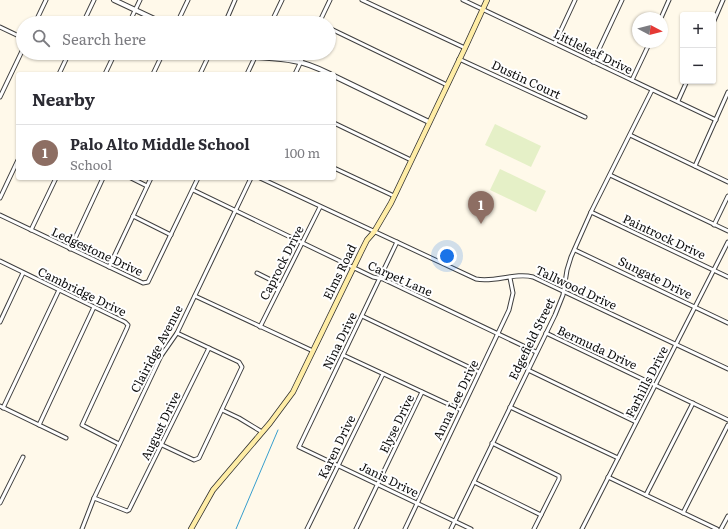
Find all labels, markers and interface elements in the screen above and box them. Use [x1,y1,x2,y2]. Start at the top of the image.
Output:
north arrow [632,12,668,48]
map controls [680,12,716,84]
button: + [680,12,716,48]
search box [16,16,336,60]
street label: Littleleaf Drive [551,24,636,78]
icon: search [30,27,52,49]
text: Search here [62,27,146,50]
button: − [680,48,716,84]
street label: Dustin Court [489,55,564,103]
text: Nearby [32,86,95,111]
text: Palo Alto Middle School [70,132,250,155]
text: 1 [42,143,48,162]
text: 100 m [284,143,320,162]
text: School [70,155,112,174]
pin: 1 [468,191,494,224]
street label: Paintrock Drive [620,209,709,263]
street label: Ledgestone Drive [49,222,146,280]
street label: Caprock Drive [255,222,308,303]
street label: Elms Road [318,240,361,302]
your location [437,246,457,266]
street label: Sungate Drive [615,251,695,303]
street label: Carpet Lane [365,256,436,300]
street label: Tallwood Drive [533,260,620,314]
street label: Cambridge Drive [35,262,130,320]
street label: Edgefield Street [503,294,559,383]
street label: Clairidge Avenue [125,301,187,396]
street label: Nina Drive [317,309,361,372]
street label: Bermuda Drive [554,321,640,374]
street label: Farhills Drive [620,343,672,420]
street label: Anna Lee Drive [428,356,482,443]
street label: August Drive [136,388,184,463]
street label: Elyse Drive [374,391,418,456]
street label: Karen Drive [313,412,359,481]
street label: Janis Drive [357,457,422,501]

